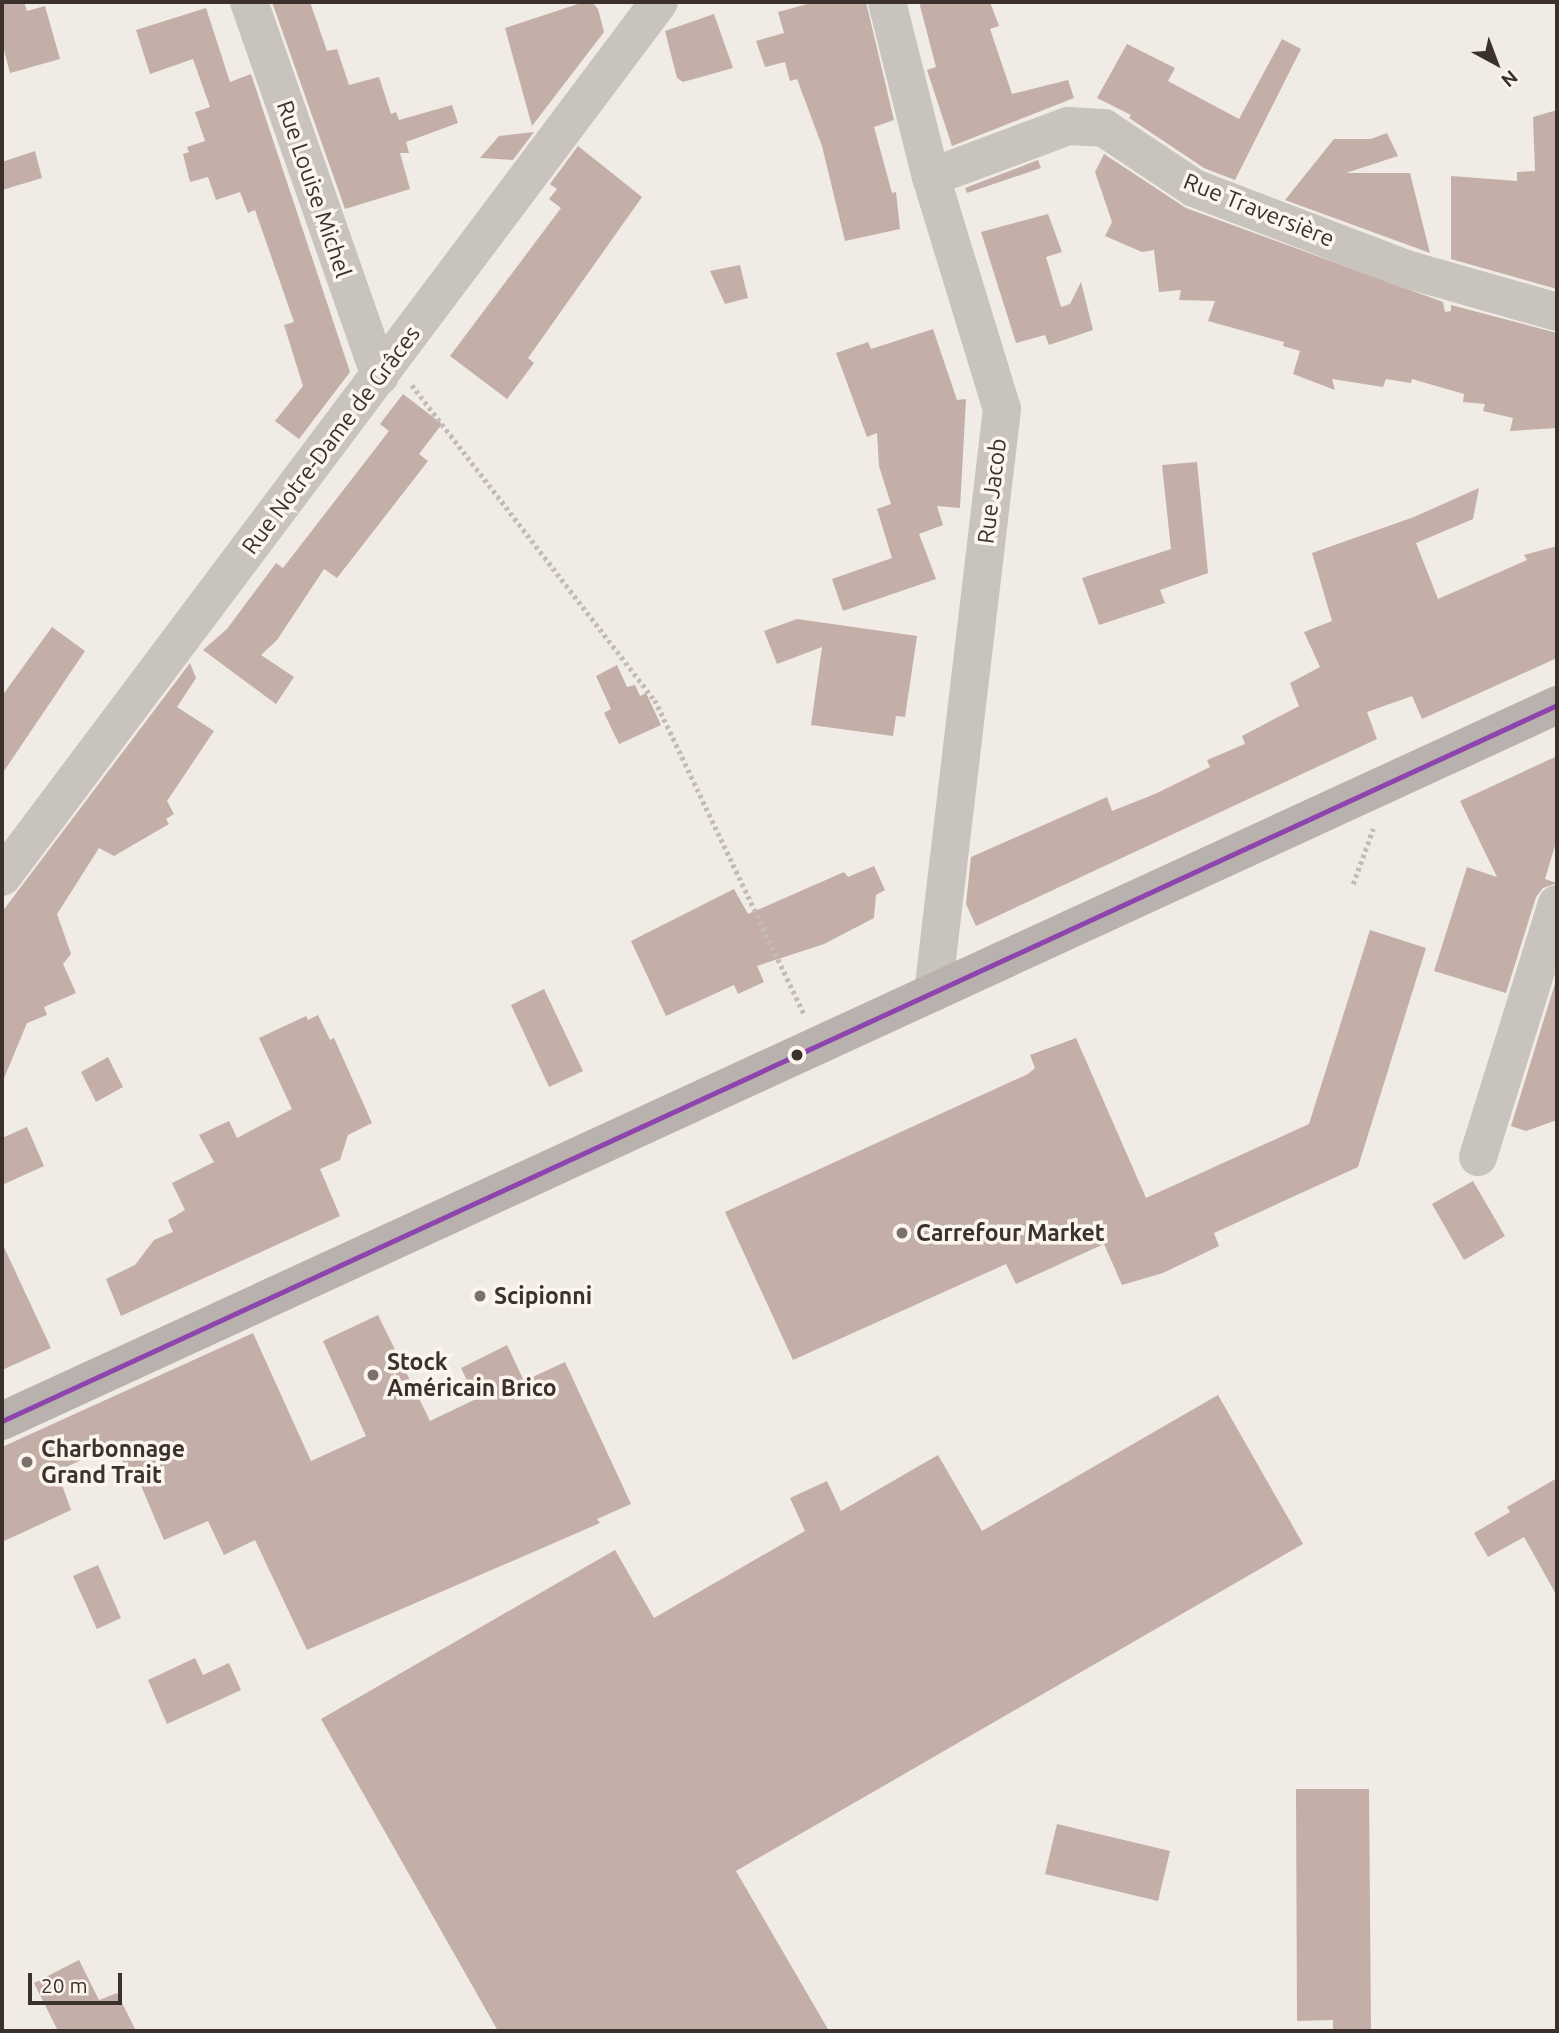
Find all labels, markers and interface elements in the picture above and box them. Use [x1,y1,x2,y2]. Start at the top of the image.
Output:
north arrow [1461,28,1531,98]
text: N [1497,66,1522,92]
street label: Rue Louise Michel [271,97,357,281]
street label: Rue Traversière [1180,167,1338,253]
street label: Rue Notre-Dame de Grâces [236,320,426,560]
street label: Rue Jacob [972,437,1012,545]
unlabelled marker [790,1048,804,1062]
place label: Carrefour Market [916,1219,1105,1247]
marker: Carrefour Market [894,1225,910,1241]
place label: Scipionni [494,1282,592,1310]
marker: Scipionni [472,1288,488,1304]
place label: Stock Américain Brico [387,1348,557,1402]
marker: Stock Américain Brico [365,1367,381,1383]
place label: Charbonnage Grand Trait [41,1435,185,1489]
marker: Charbonnage Grand Trait [19,1454,35,1470]
scale bar [32,1960,126,2004]
text: 20 m [41,1973,88,1997]

